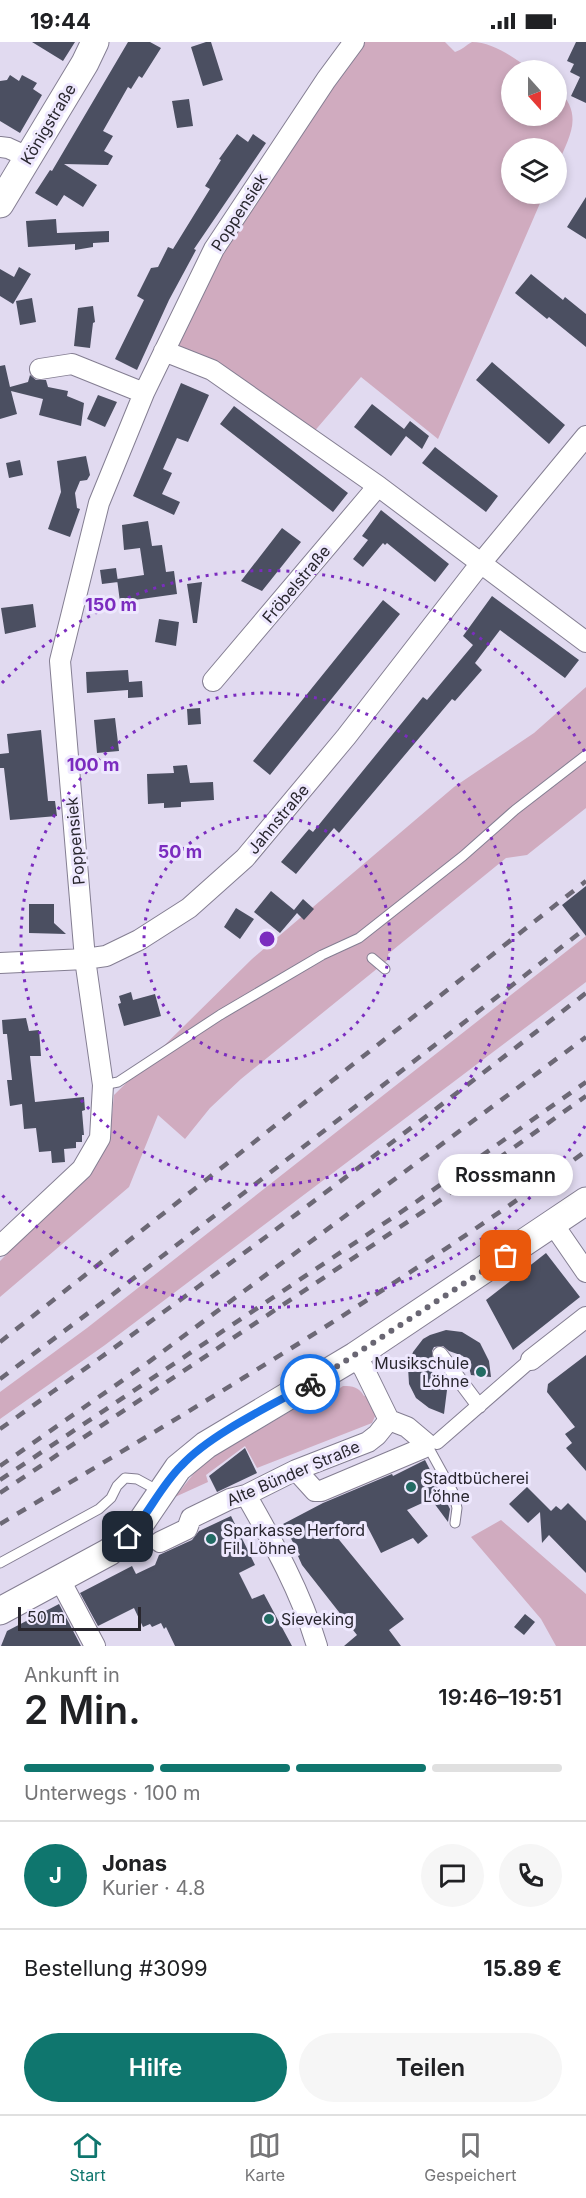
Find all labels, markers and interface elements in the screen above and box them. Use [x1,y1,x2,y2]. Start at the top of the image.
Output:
text: 19:44 [30,8,91,34]
north arrow [501,60,567,126]
map controls [501,60,567,204]
street label: Königstraße [16,80,80,168]
button: layers [501,138,567,204]
street label: Poppensiek [207,169,272,255]
street label: Fröbelstraße [258,541,334,627]
text: 150 m [85,594,137,615]
text: 100 m [67,754,119,775]
street label: Jahnstraße [243,780,313,858]
street label: Poppensiek [61,796,89,886]
text: 50 m [158,841,202,862]
centre of rings [257,929,277,949]
callout: Rossmann [438,1154,574,1196]
text: Rossmann [455,1163,556,1187]
pin [480,1230,531,1281]
icon: bag [489,1239,522,1272]
place label: Musikschule Löhne [374,1353,469,1391]
courier [280,1354,340,1414]
marker: Musikschule Löhne [474,1365,488,1379]
icon: bike [294,1368,327,1401]
street label: Alte Bünder Straße [223,1436,363,1510]
place label: Stadtbücherei Löhne [423,1468,529,1506]
marker: Stadtbücherei Löhne [404,1480,418,1494]
pin [102,1511,153,1562]
icon: home [111,1520,144,1553]
place label: Sparkasse Herford Fil. Löhne [223,1520,365,1558]
marker: Sparkasse Herford Fil. Löhne [204,1532,218,1546]
scale bar [18,1604,141,1632]
text: 50 m [27,1607,65,1627]
place label: Sieveking [281,1609,354,1629]
marker: Sieveking [262,1612,276,1626]
text: Ankunft in [24,1663,120,1687]
text: 19:46–19:51 [438,1684,562,1710]
text: 2 Min. [24,1686,141,1733]
text: Unterwegs · 100 m [24,1781,200,1805]
button: chat [421,1844,484,1907]
button: phone [499,1844,562,1907]
text: Jonas [102,1850,167,1876]
text: J [49,1862,62,1888]
text: Kurier · 4.8 [102,1876,205,1900]
text: Bestellung #3099 [24,1955,208,1981]
text: 15.89 € [483,1955,562,1981]
button: Hilfe [24,2033,287,2102]
button: Teilen [299,2033,562,2102]
tab: Start [70,2129,106,2185]
tab: Karte [245,2129,285,2185]
tab: Gespeichert [424,2129,516,2185]

